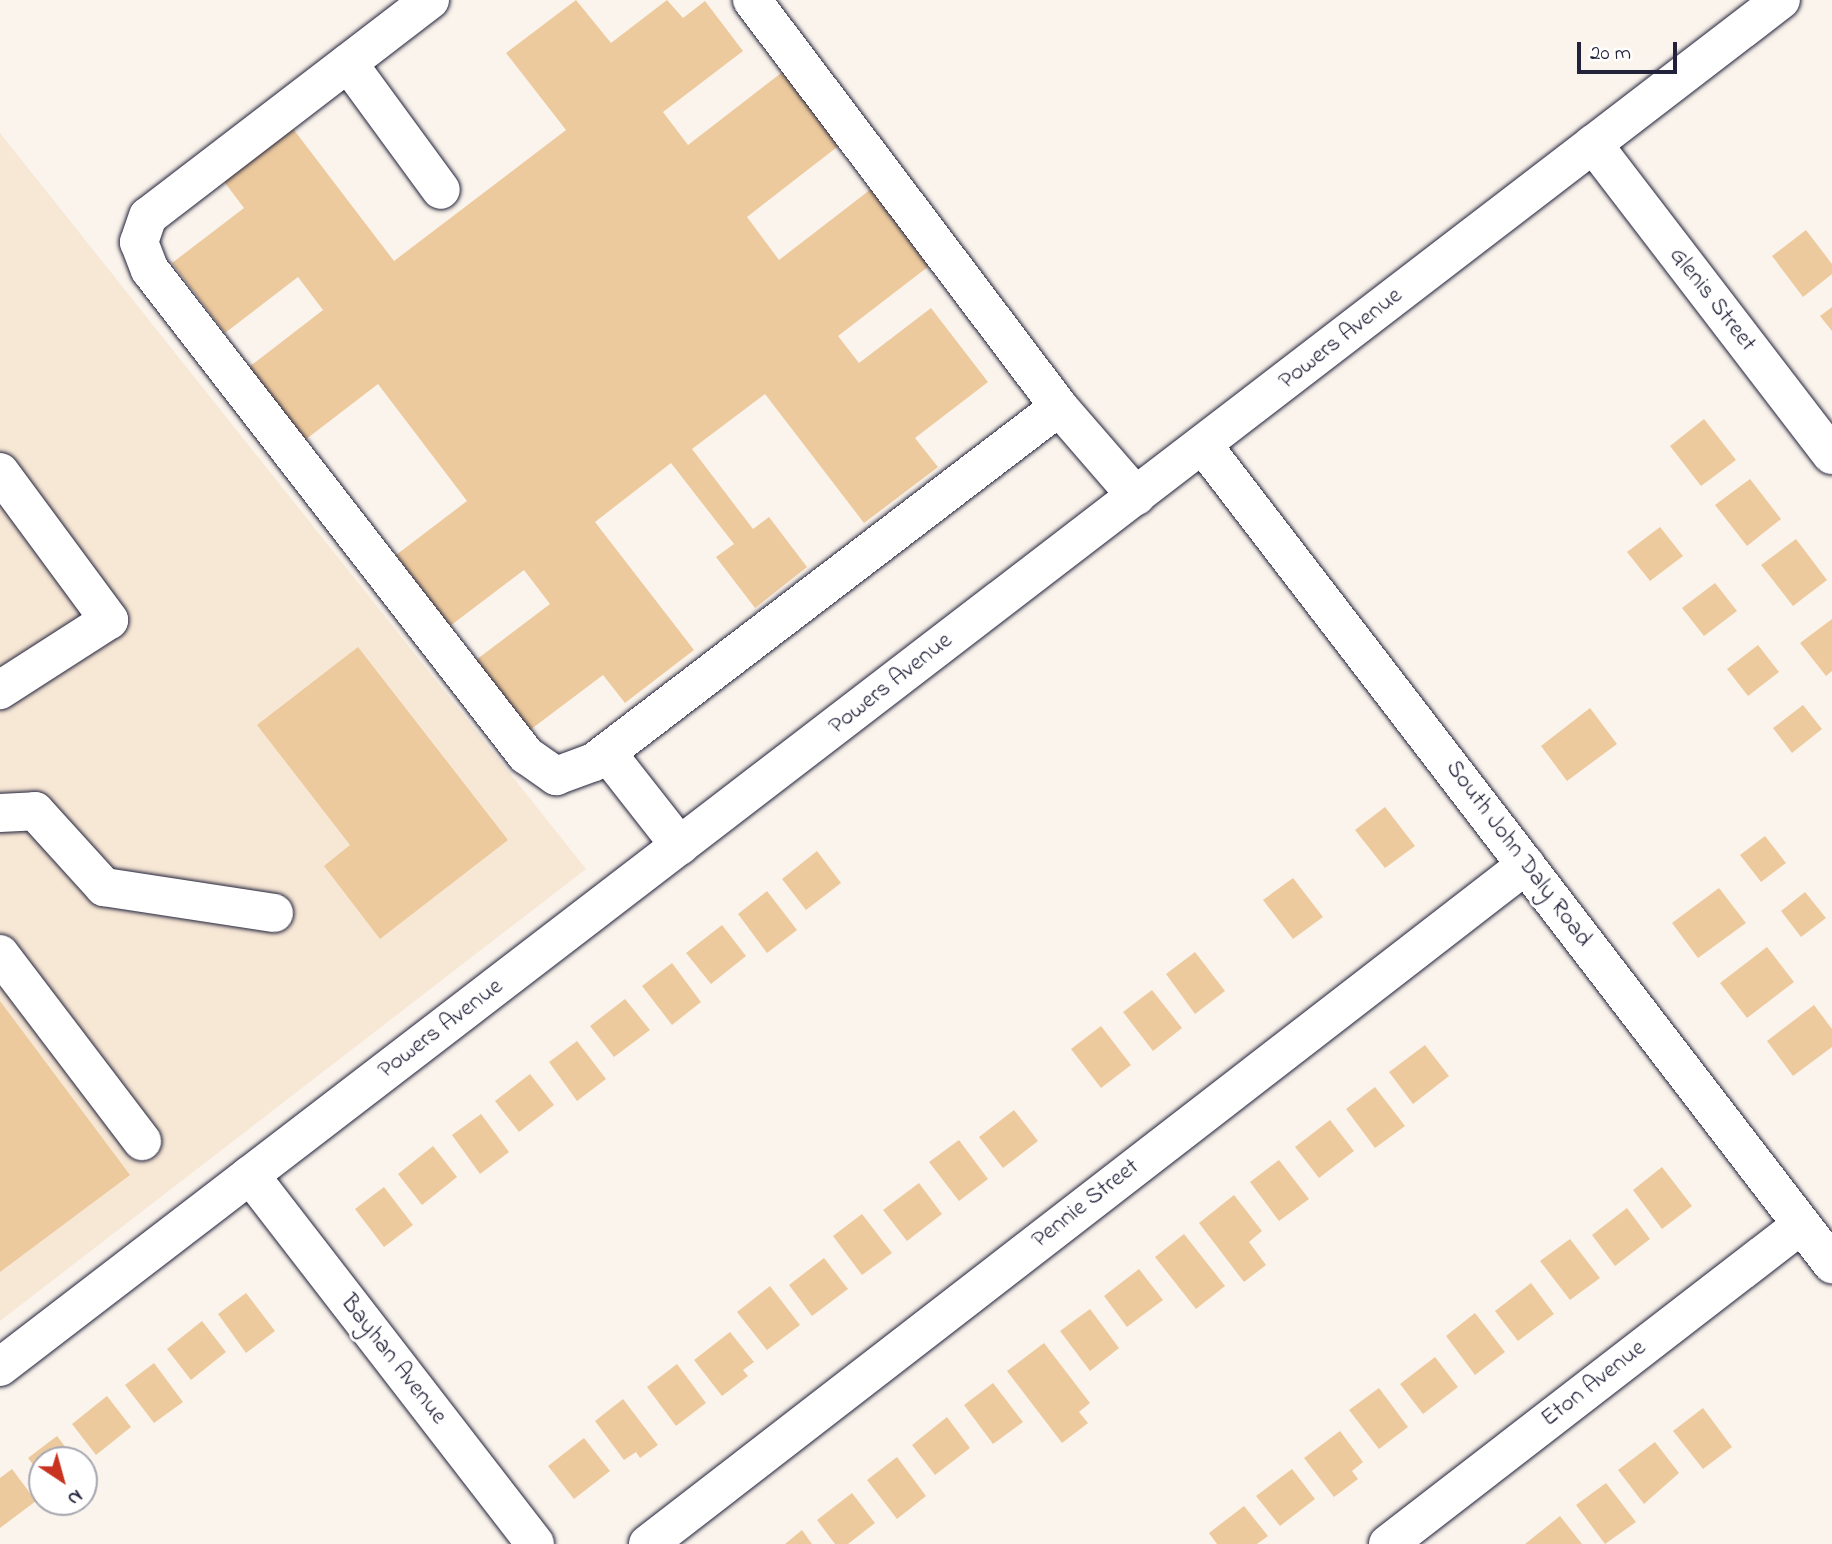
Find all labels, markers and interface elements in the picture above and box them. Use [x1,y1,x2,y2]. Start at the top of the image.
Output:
scale bar [1580,28,1680,72]
text: 20 m [1590,39,1631,69]
street label: Glenis Street [1662,242,1762,358]
street label: Powers Avenue [1273,282,1409,396]
street label: Powers Avenue [823,627,959,741]
street label: South John Daly Road [1439,755,1597,953]
street label: Powers Avenue [373,973,509,1085]
street label: Pennie Street [1027,1153,1145,1255]
street label: Bayhan Avenue [334,1290,452,1430]
street label: Eton Avenue [1536,1334,1652,1434]
north arrow [28,1446,98,1516]
text: N [61,1482,88,1511]

